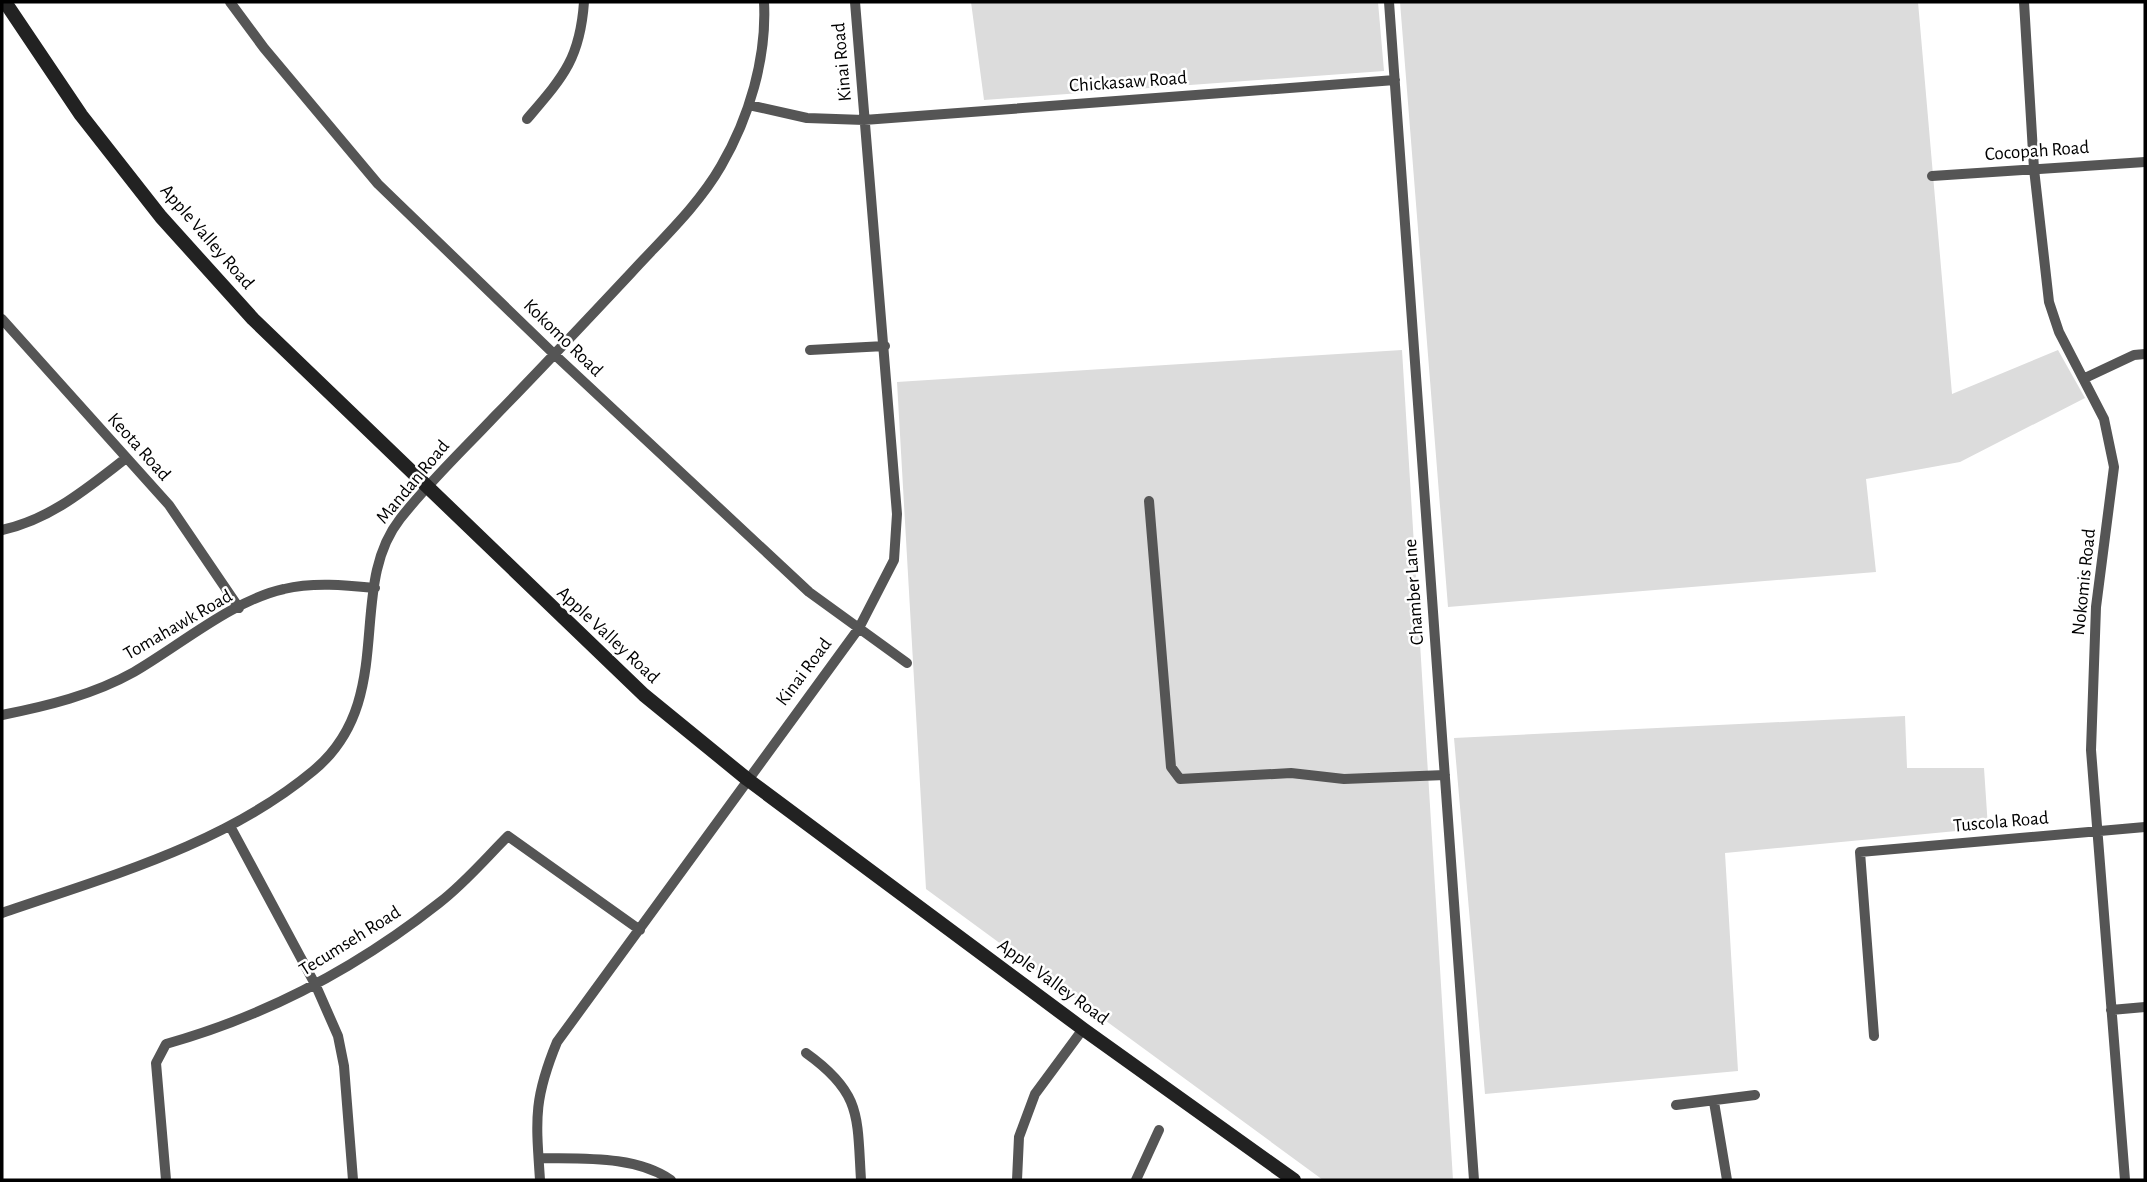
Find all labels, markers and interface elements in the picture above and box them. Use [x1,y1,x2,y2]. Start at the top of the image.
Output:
street label: Kinai Road [829,22,855,102]
street label: Chickasaw Road [1068,68,1188,96]
street label: Cocopah Road [1984,138,2090,164]
street label: Apple Valley Road [156,181,258,293]
street label: Kokomo Road [520,296,606,380]
street label: Keota Road [104,410,174,485]
street label: Mandan Road [373,437,453,527]
street label: Nokomis Road [2069,528,2099,636]
street label: Chamber Lane [1401,538,1427,646]
street label: Apple Valley Road [553,583,663,687]
street label: Tomahawk Road [120,586,236,664]
street label: Kinai Road [773,635,835,709]
street label: Tuscola Road [1953,808,2050,836]
street label: Tecumseh Road [296,902,404,980]
street label: Apple Valley Road [994,935,1112,1029]

